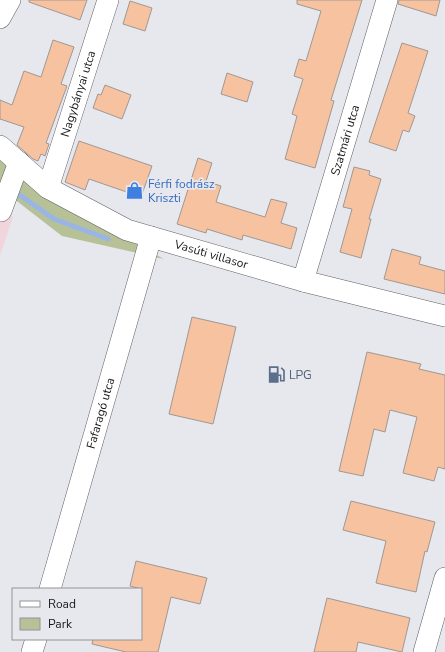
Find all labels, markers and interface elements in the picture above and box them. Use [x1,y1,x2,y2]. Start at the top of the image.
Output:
street label: Nagybányai utca [57,49,99,139]
street label: Szatmári utca [327,103,363,177]
place label: Férfi fodrász Kriszti [148,176,215,206]
shop icon: Férfi fodrász Kriszti [125,181,145,201]
street label: Vasúti villasor [172,236,251,273]
fuel station icon: LPG [266,365,286,385]
place label: LPG [289,367,312,383]
street label: Fafaragó utca [83,376,118,451]
legend [12,588,142,640]
text: Road [48,596,76,612]
text: Park [48,616,73,632]

